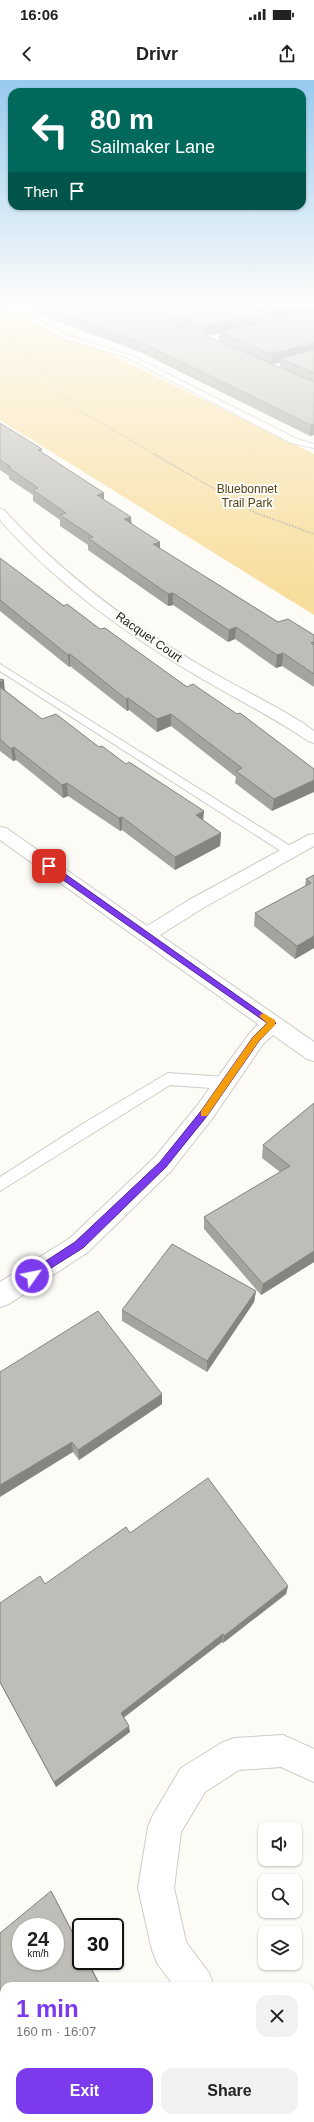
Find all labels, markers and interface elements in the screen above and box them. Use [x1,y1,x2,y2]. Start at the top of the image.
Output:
text: 16:06 [20,6,58,23]
icon: back [16,43,38,65]
icon: share [276,43,298,65]
text: Drivr [136,44,178,64]
icon: left [24,104,76,156]
text: 80 m [90,104,154,135]
text: Sailmaker Lane [90,137,215,157]
icon: arrive [66,180,88,202]
text: Then [24,183,58,200]
park label: Bluebonnet Trail Park [217,482,278,510]
street label: Racquet Court [113,609,185,665]
pin [32,849,66,883]
icon: arrive [38,855,60,877]
position arrow [11,1255,53,1297]
map controls [258,1822,302,1970]
button: sound [258,1822,302,1866]
button: search [258,1874,302,1918]
speed limit sign: 30 [72,1918,124,1970]
button: layers [258,1926,302,1970]
text: 24 [27,1928,49,1950]
text: km/h [27,1948,49,1959]
text: 1 min [16,1995,79,2022]
button: close [256,1995,298,2037]
text: 160 m · 16:07 [16,2024,96,2039]
button: Exit [16,2068,153,2114]
button: Share [161,2068,298,2114]

